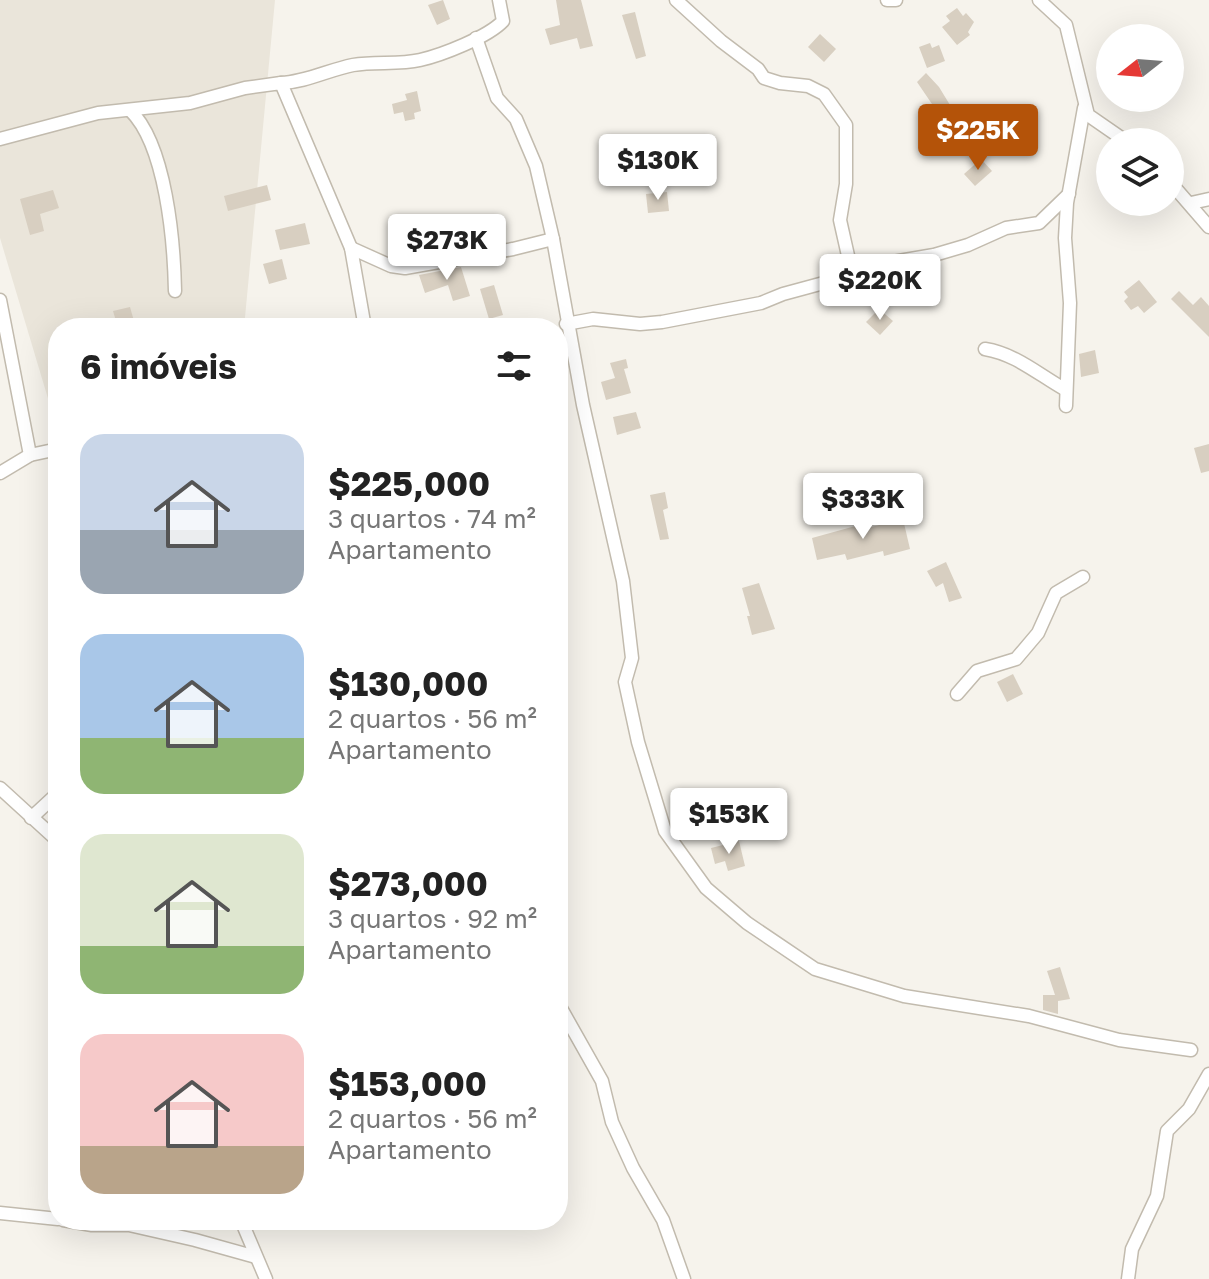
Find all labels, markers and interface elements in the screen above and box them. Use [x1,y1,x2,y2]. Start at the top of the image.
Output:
north arrow [1096,24,1184,112]
map controls [1096,24,1184,216]
pin: $225K [922,104,1034,172]
text: $225K [936,114,1020,145]
button: layers [1096,128,1184,216]
pin: $130K [602,134,714,202]
text: $130K [617,144,699,175]
pin: $273K [391,214,503,282]
text: $273K [406,224,488,255]
pin: $220K [824,254,936,322]
text: $220K [838,264,922,295]
icon: filters [492,344,536,388]
text: 6 imóveis [80,346,237,386]
text: $225,000 [328,463,490,503]
icon: home [144,466,240,562]
pin: $333K [807,473,919,541]
text: $333K [821,483,905,514]
text: 3 quartos · 74 m² [328,503,536,534]
text: Apartamento [328,534,492,565]
text: $130,000 [328,663,488,703]
icon: home [144,666,240,762]
text: 2 quartos · 56 m² [328,703,537,734]
text: Apartamento [328,734,492,765]
pin: $153K [673,788,785,856]
text: $153K [688,798,770,829]
text: $273,000 [328,863,488,903]
icon: home [144,866,240,962]
text: 3 quartos · 92 m² [328,903,537,934]
text: Apartamento [328,934,492,965]
text: $153,000 [328,1063,487,1103]
icon: home [144,1066,240,1162]
text: 2 quartos · 56 m² [328,1103,537,1134]
text: Apartamento [328,1134,492,1165]

